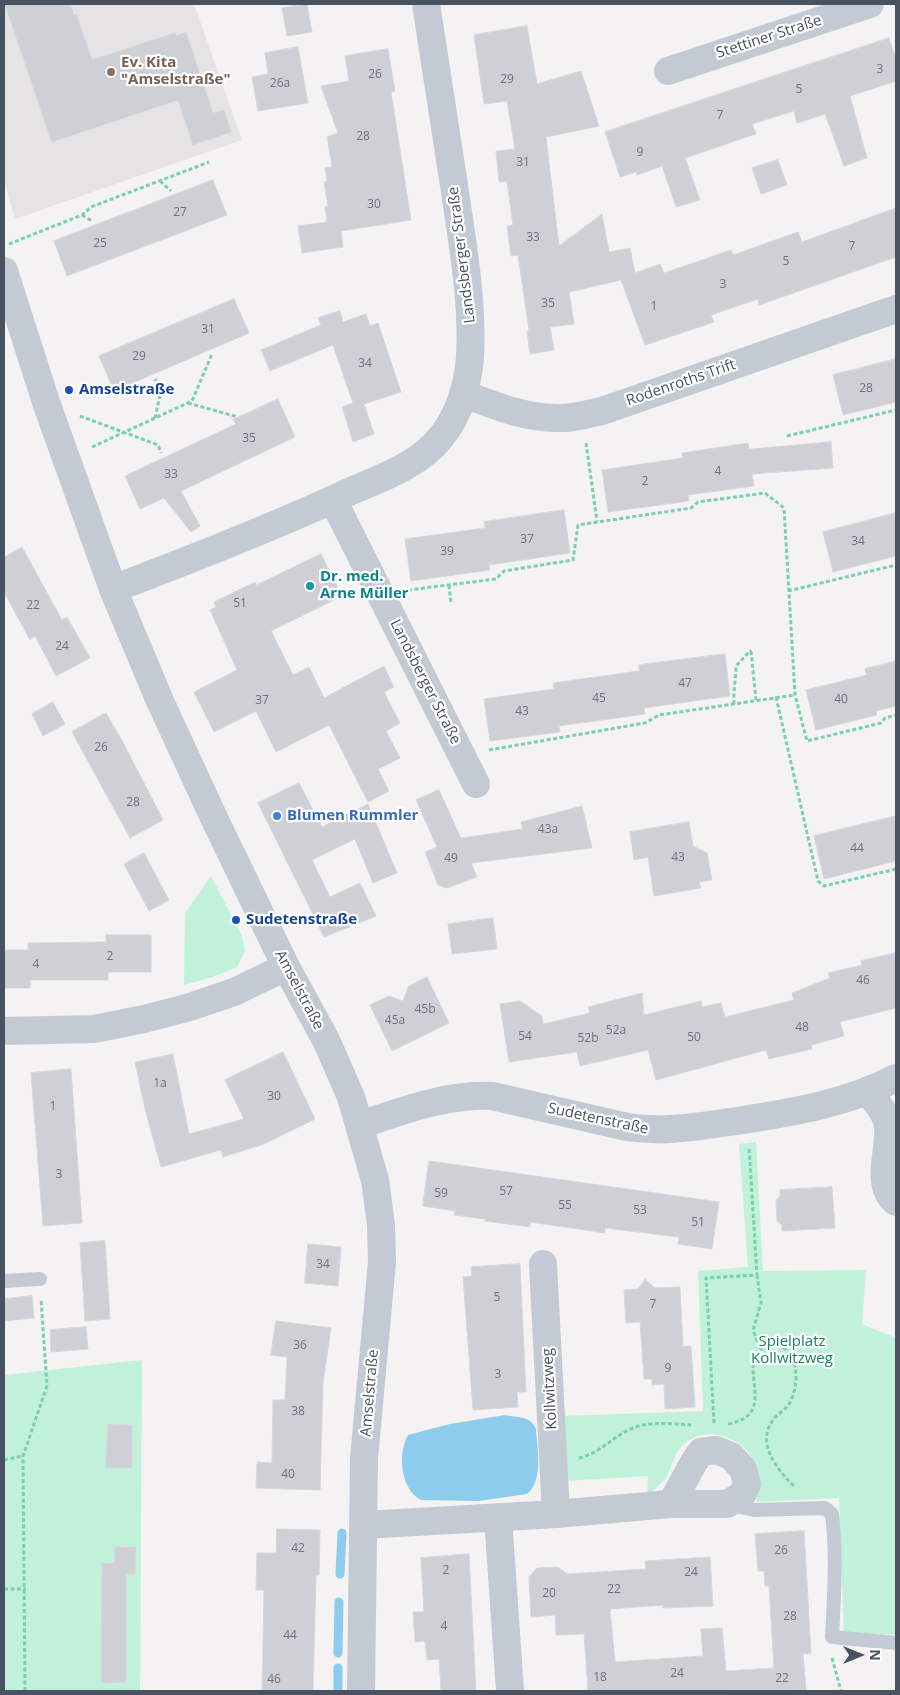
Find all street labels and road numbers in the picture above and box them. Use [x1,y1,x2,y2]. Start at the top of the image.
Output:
street label: Stettiner Straße [714,11,824,63]
street label: Landsberger Straße [445,186,479,324]
street label: Rodenroths Trift [624,356,738,410]
street label: Landsberger Straße [386,617,464,747]
street label: Amselstraße [271,947,327,1033]
street label: Sudetenstraße [546,1100,650,1138]
street label: Kollwitzweg [539,1348,561,1430]
street label: Amselstraße [357,1349,383,1437]

